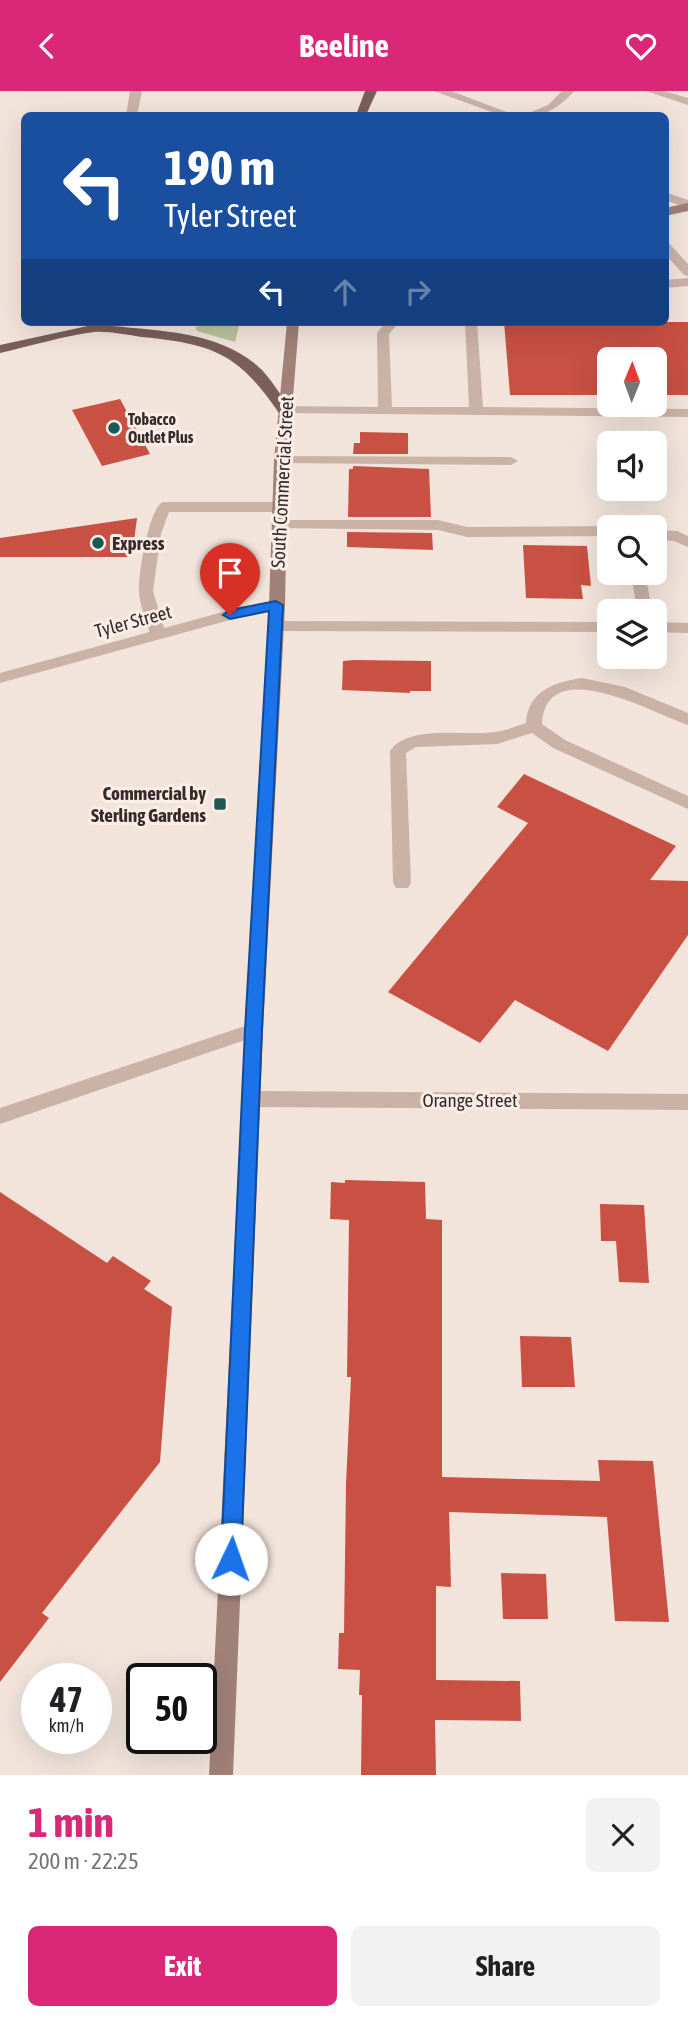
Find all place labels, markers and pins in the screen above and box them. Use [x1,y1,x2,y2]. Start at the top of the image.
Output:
place label: Tobacco Outlet Plus [128,410,194,446]
marker: Tobacco Outlet Plus [106,420,122,436]
place label: Express [112,532,165,554]
marker: Express [90,535,106,551]
pin [200,543,260,615]
place label: Commercial by Sterling Gardens [91,782,206,826]
marker: Commercial by Sterling Gardens [212,796,228,812]

